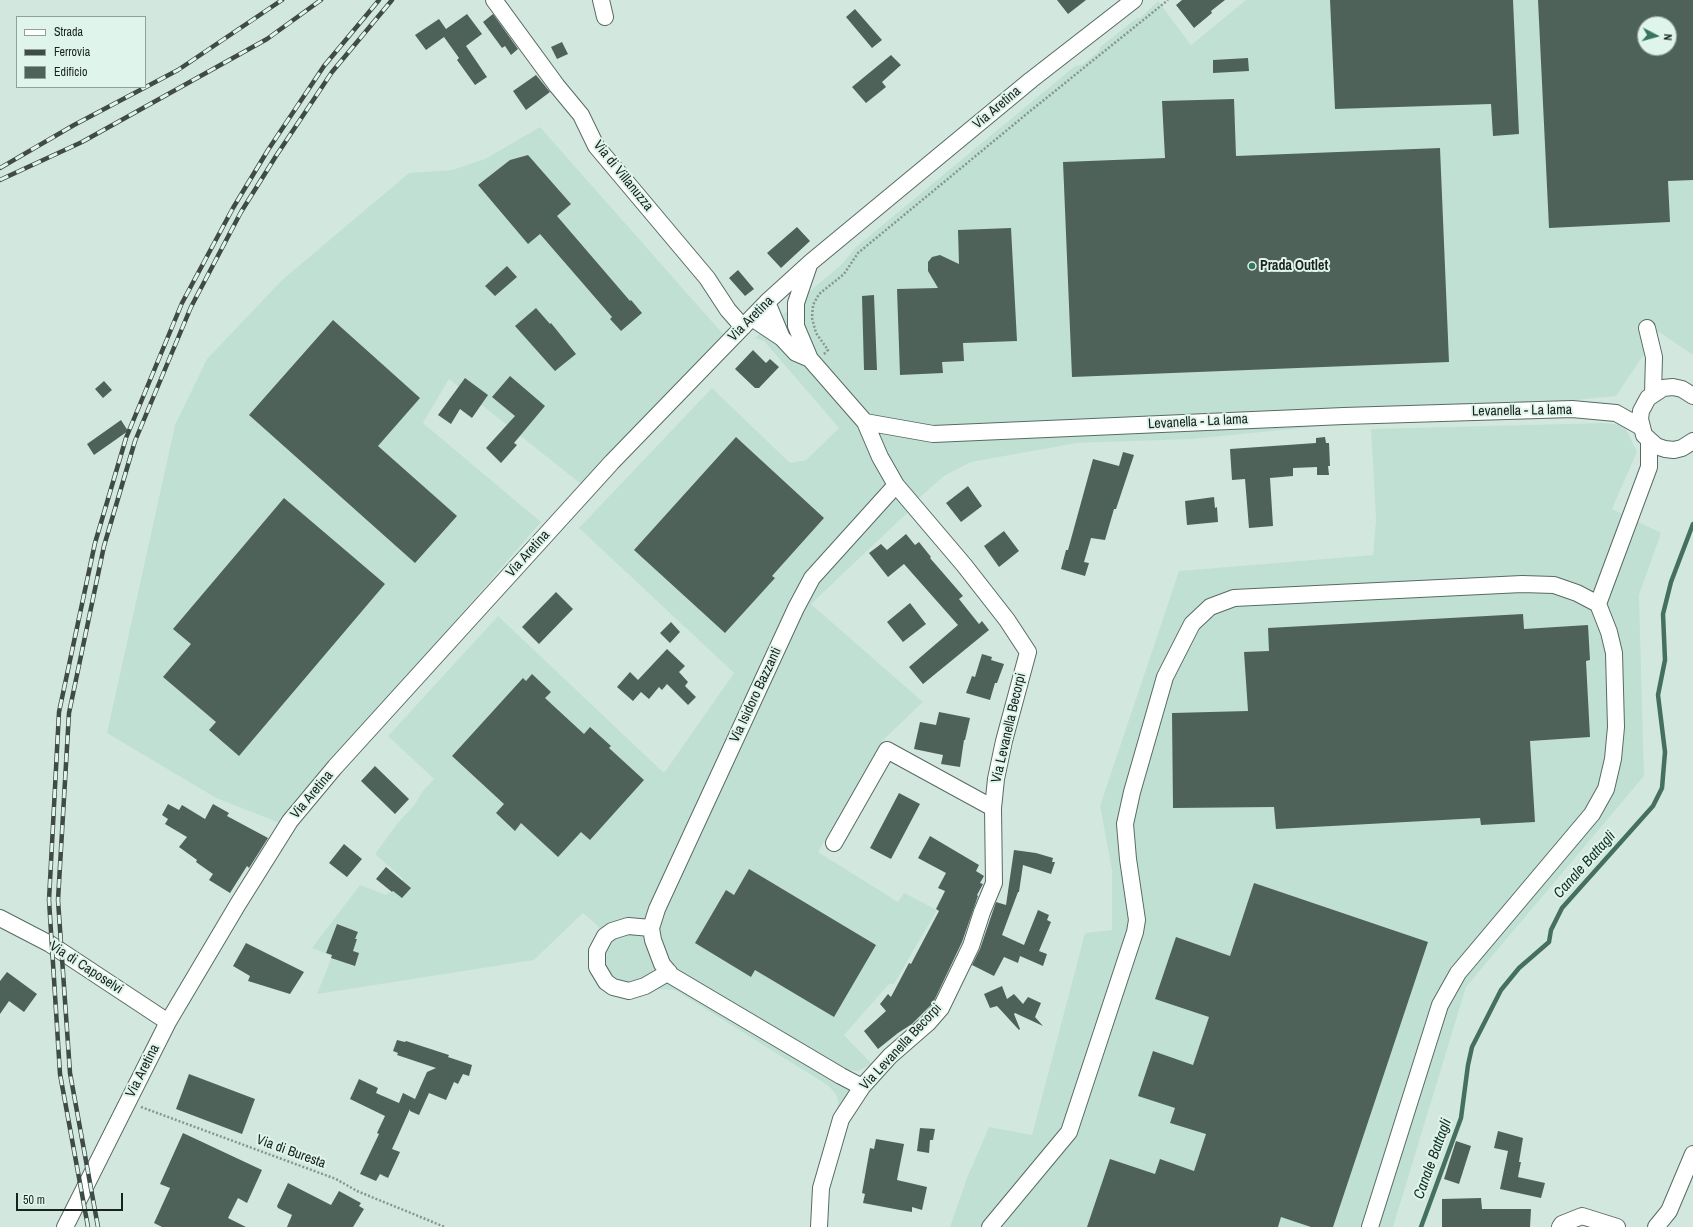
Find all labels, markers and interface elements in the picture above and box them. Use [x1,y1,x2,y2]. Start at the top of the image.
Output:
legend [16,16,146,88]
north arrow [1637,16,1677,56]
text: Strada [54,24,83,40]
text: N [1661,33,1675,41]
text: Ferrovia [54,44,90,60]
text: Edificio [54,64,87,80]
street label: Via Aretina [970,83,1024,133]
street label: Via di Villanuzza [589,137,657,215]
place label: Prada Outlet [1260,258,1328,274]
marker: Prada Outlet [1247,261,1257,271]
street label: Via Aretina [725,293,777,345]
street label: Levanella - La lama [1472,402,1572,420]
street label: Levanella - La lama [1148,411,1248,433]
street label: Via Aretina [503,527,553,581]
street label: Via Isidoro Bazzanti [727,645,785,745]
street label: Via Levanella Becorpi [988,671,1030,785]
street label: Via Aretina [287,768,337,822]
water label: Canale Battagli [1550,828,1620,902]
street label: Via di Caposelvi [46,938,126,998]
street label: Via Levanella Becorpi [857,1000,945,1094]
street label: Via Aretina [123,1042,163,1100]
water label: Canale Battagli [1410,1116,1456,1202]
street label: Via di Buresta [254,1132,328,1172]
scale bar [18,1185,125,1211]
text: 50 m [23,1192,45,1208]

